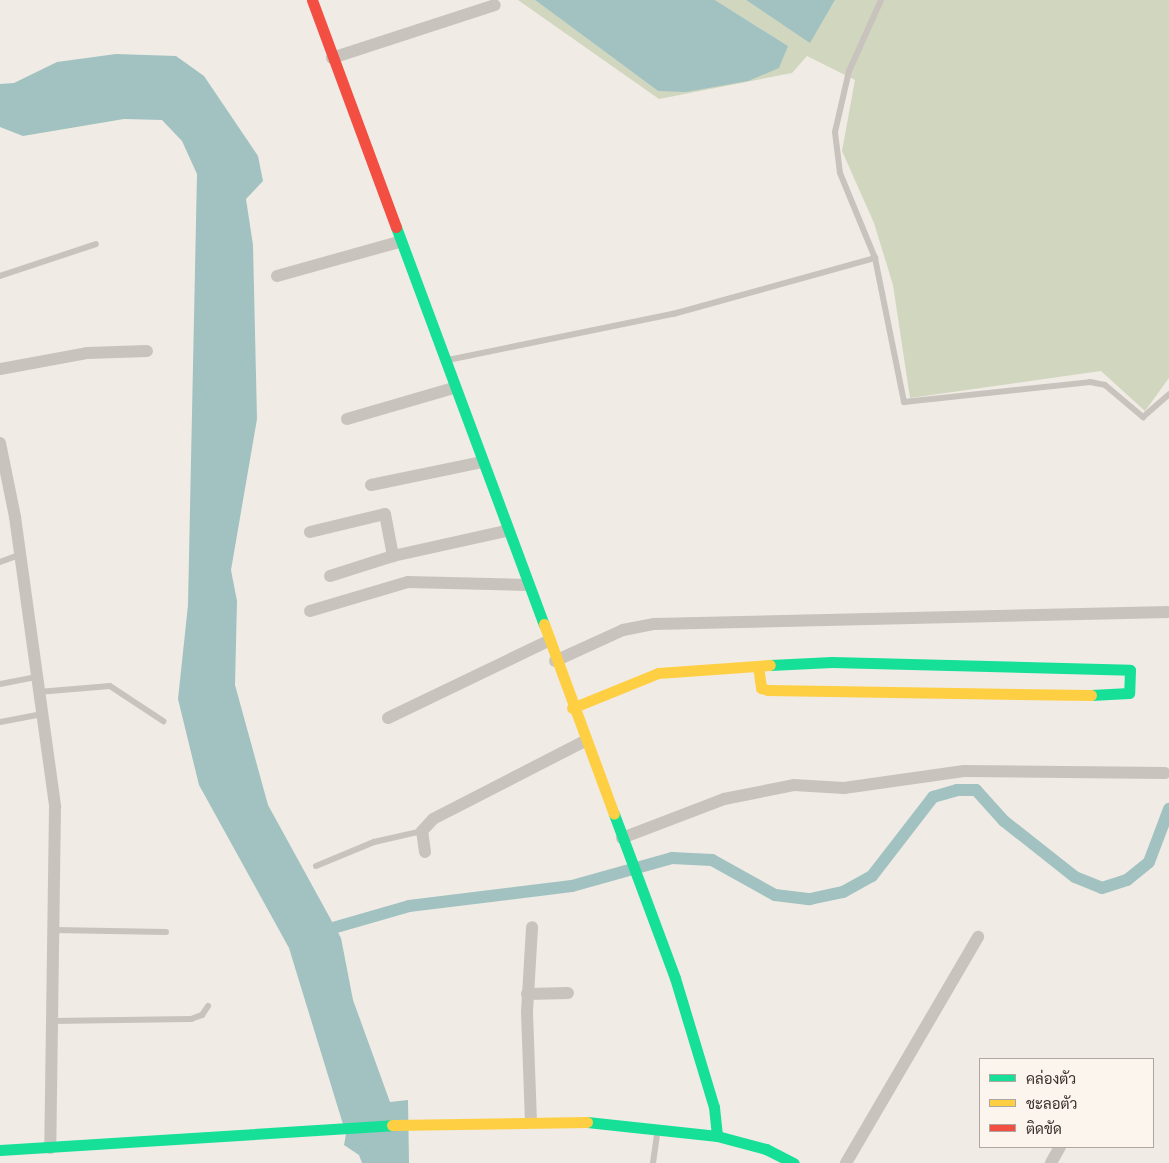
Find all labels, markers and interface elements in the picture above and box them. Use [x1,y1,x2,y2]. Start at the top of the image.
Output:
legend [979,1058,1154,1148]
text: คล่องตัว [1026,1070,1076,1088]
text: ชะลอตัว [1026,1095,1077,1113]
text: ติดขัด [1026,1120,1062,1138]

